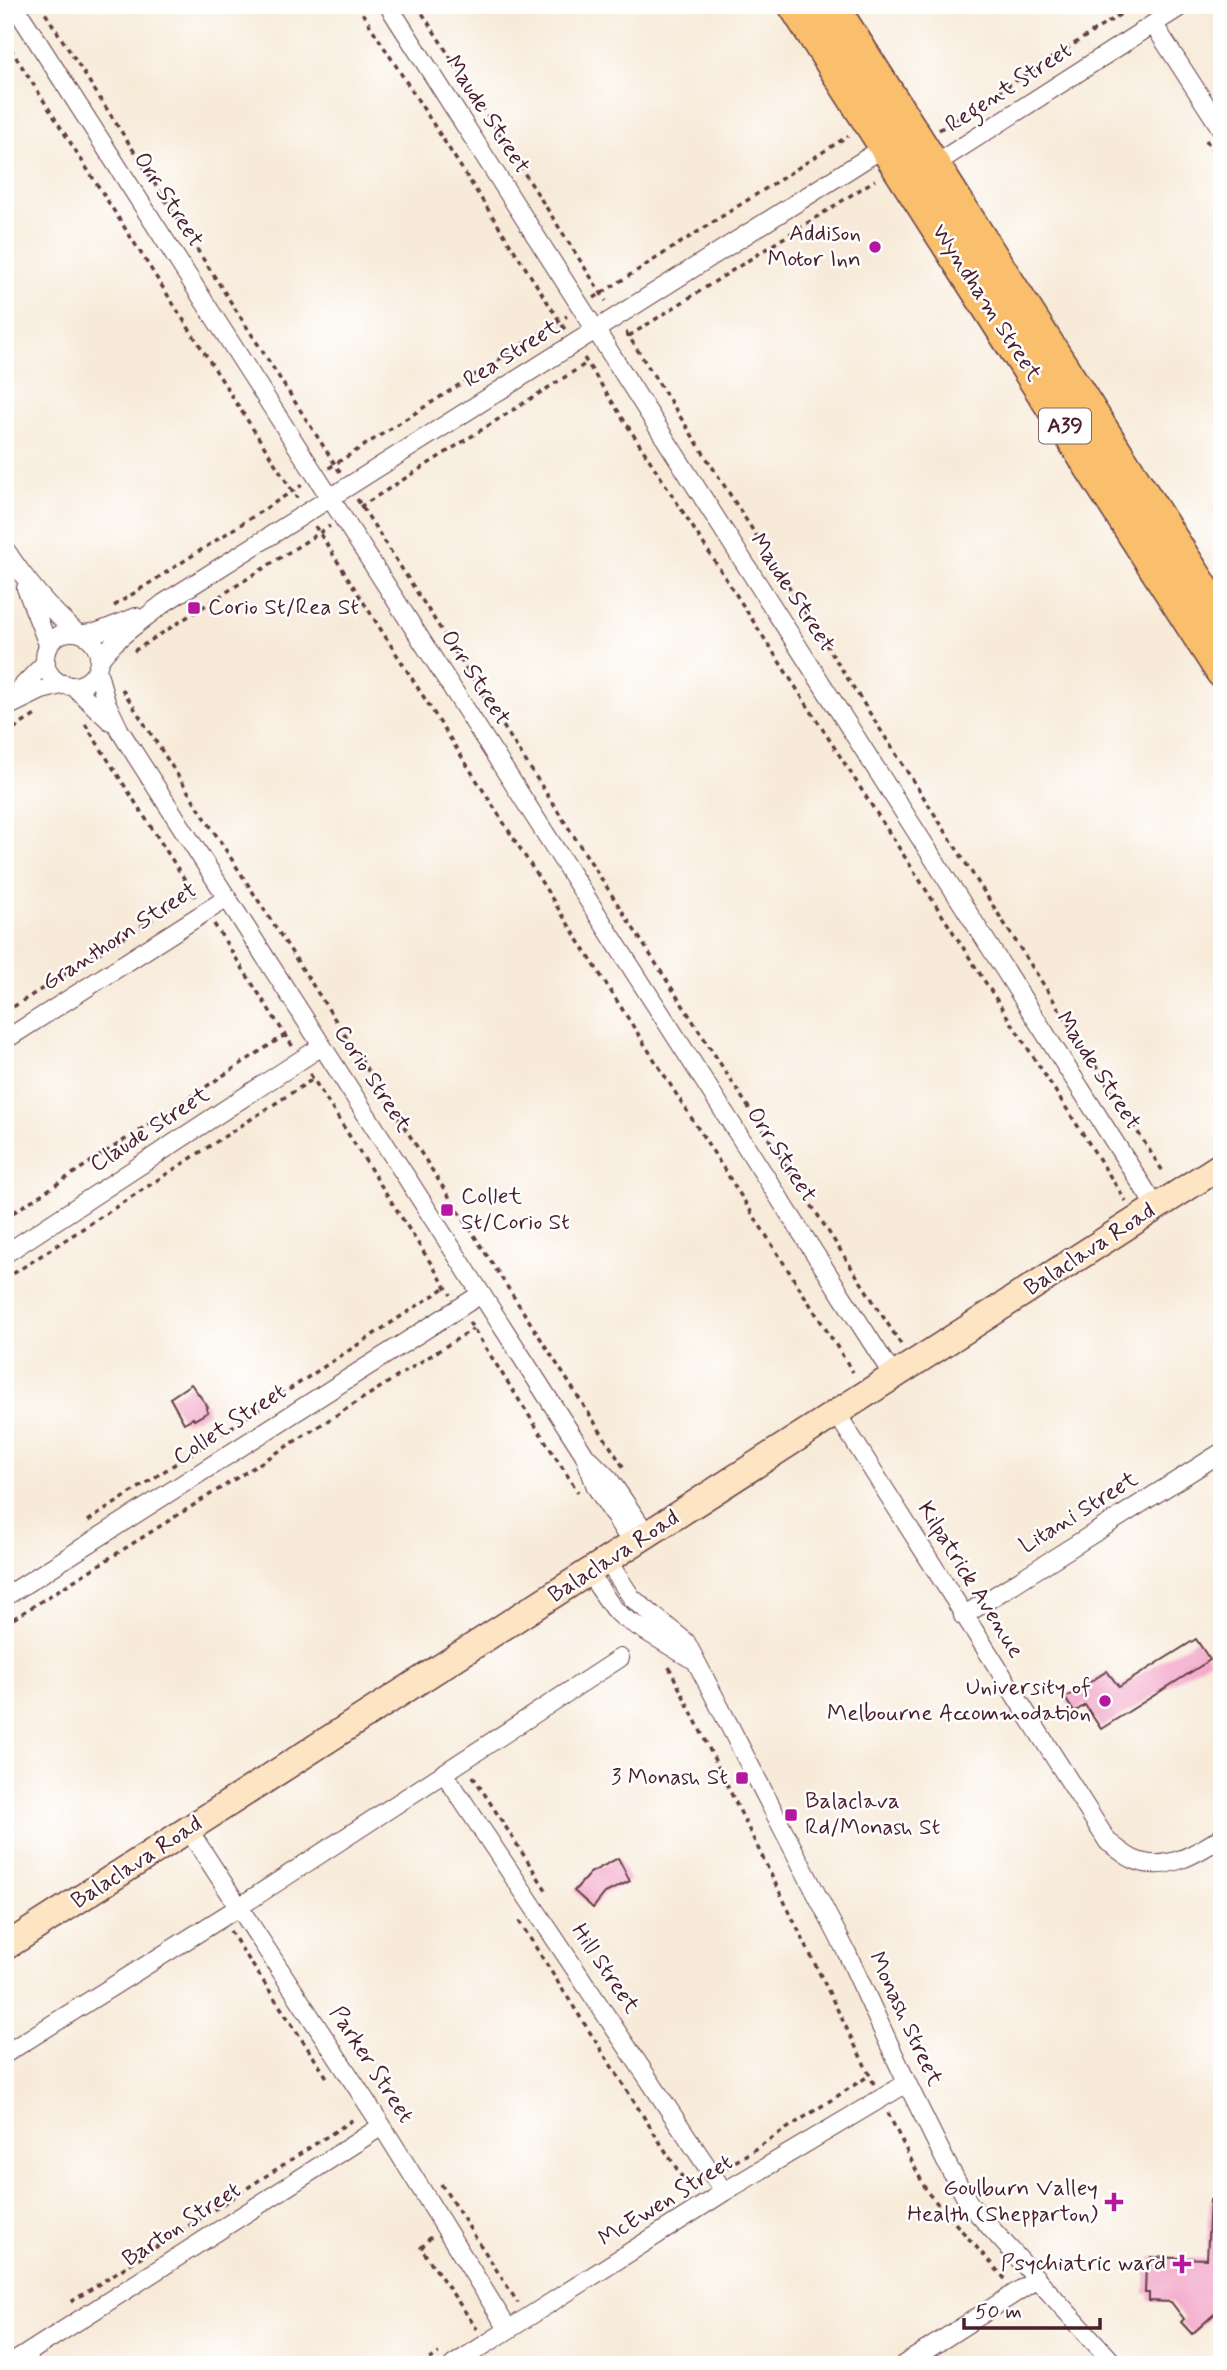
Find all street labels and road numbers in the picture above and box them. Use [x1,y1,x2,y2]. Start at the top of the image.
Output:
street label: Regent Street [940,36,1079,142]
street label: Maude Street [437,50,537,180]
street label: Orr Street [126,147,210,254]
street label: Wyndham Street [924,219,1048,388]
street label: Rea Street [458,312,566,395]
road number: A39 [1039,408,1091,444]
street label: Maude Street [742,528,842,658]
street label: Orr Street [433,625,517,732]
street label: Granthorn Street [37,876,203,998]
street label: Maude Street [1048,1006,1148,1136]
street label: Corio Street [326,1020,418,1139]
street label: Claude Street [85,1080,216,1180]
street label: Orr Street [739,1102,823,1209]
street label: Balaclava Road [1019,1196,1161,1304]
street label: Collet Street [168,1377,292,1473]
street label: Litani Street [1014,1465,1144,1561]
street label: Kilpatrick Avenue [910,1496,1030,1664]
street label: Balaclava Road [543,1503,685,1611]
street label: Balaclava Road [66,1809,208,1917]
street label: Hill Street [564,1918,646,2020]
street label: Monash Street [861,1947,949,2091]
street label: Parker Street [322,2001,420,2129]
street label: McEwen Street [593,2148,739,2254]
street label: Barton Street [117,2176,247,2274]

